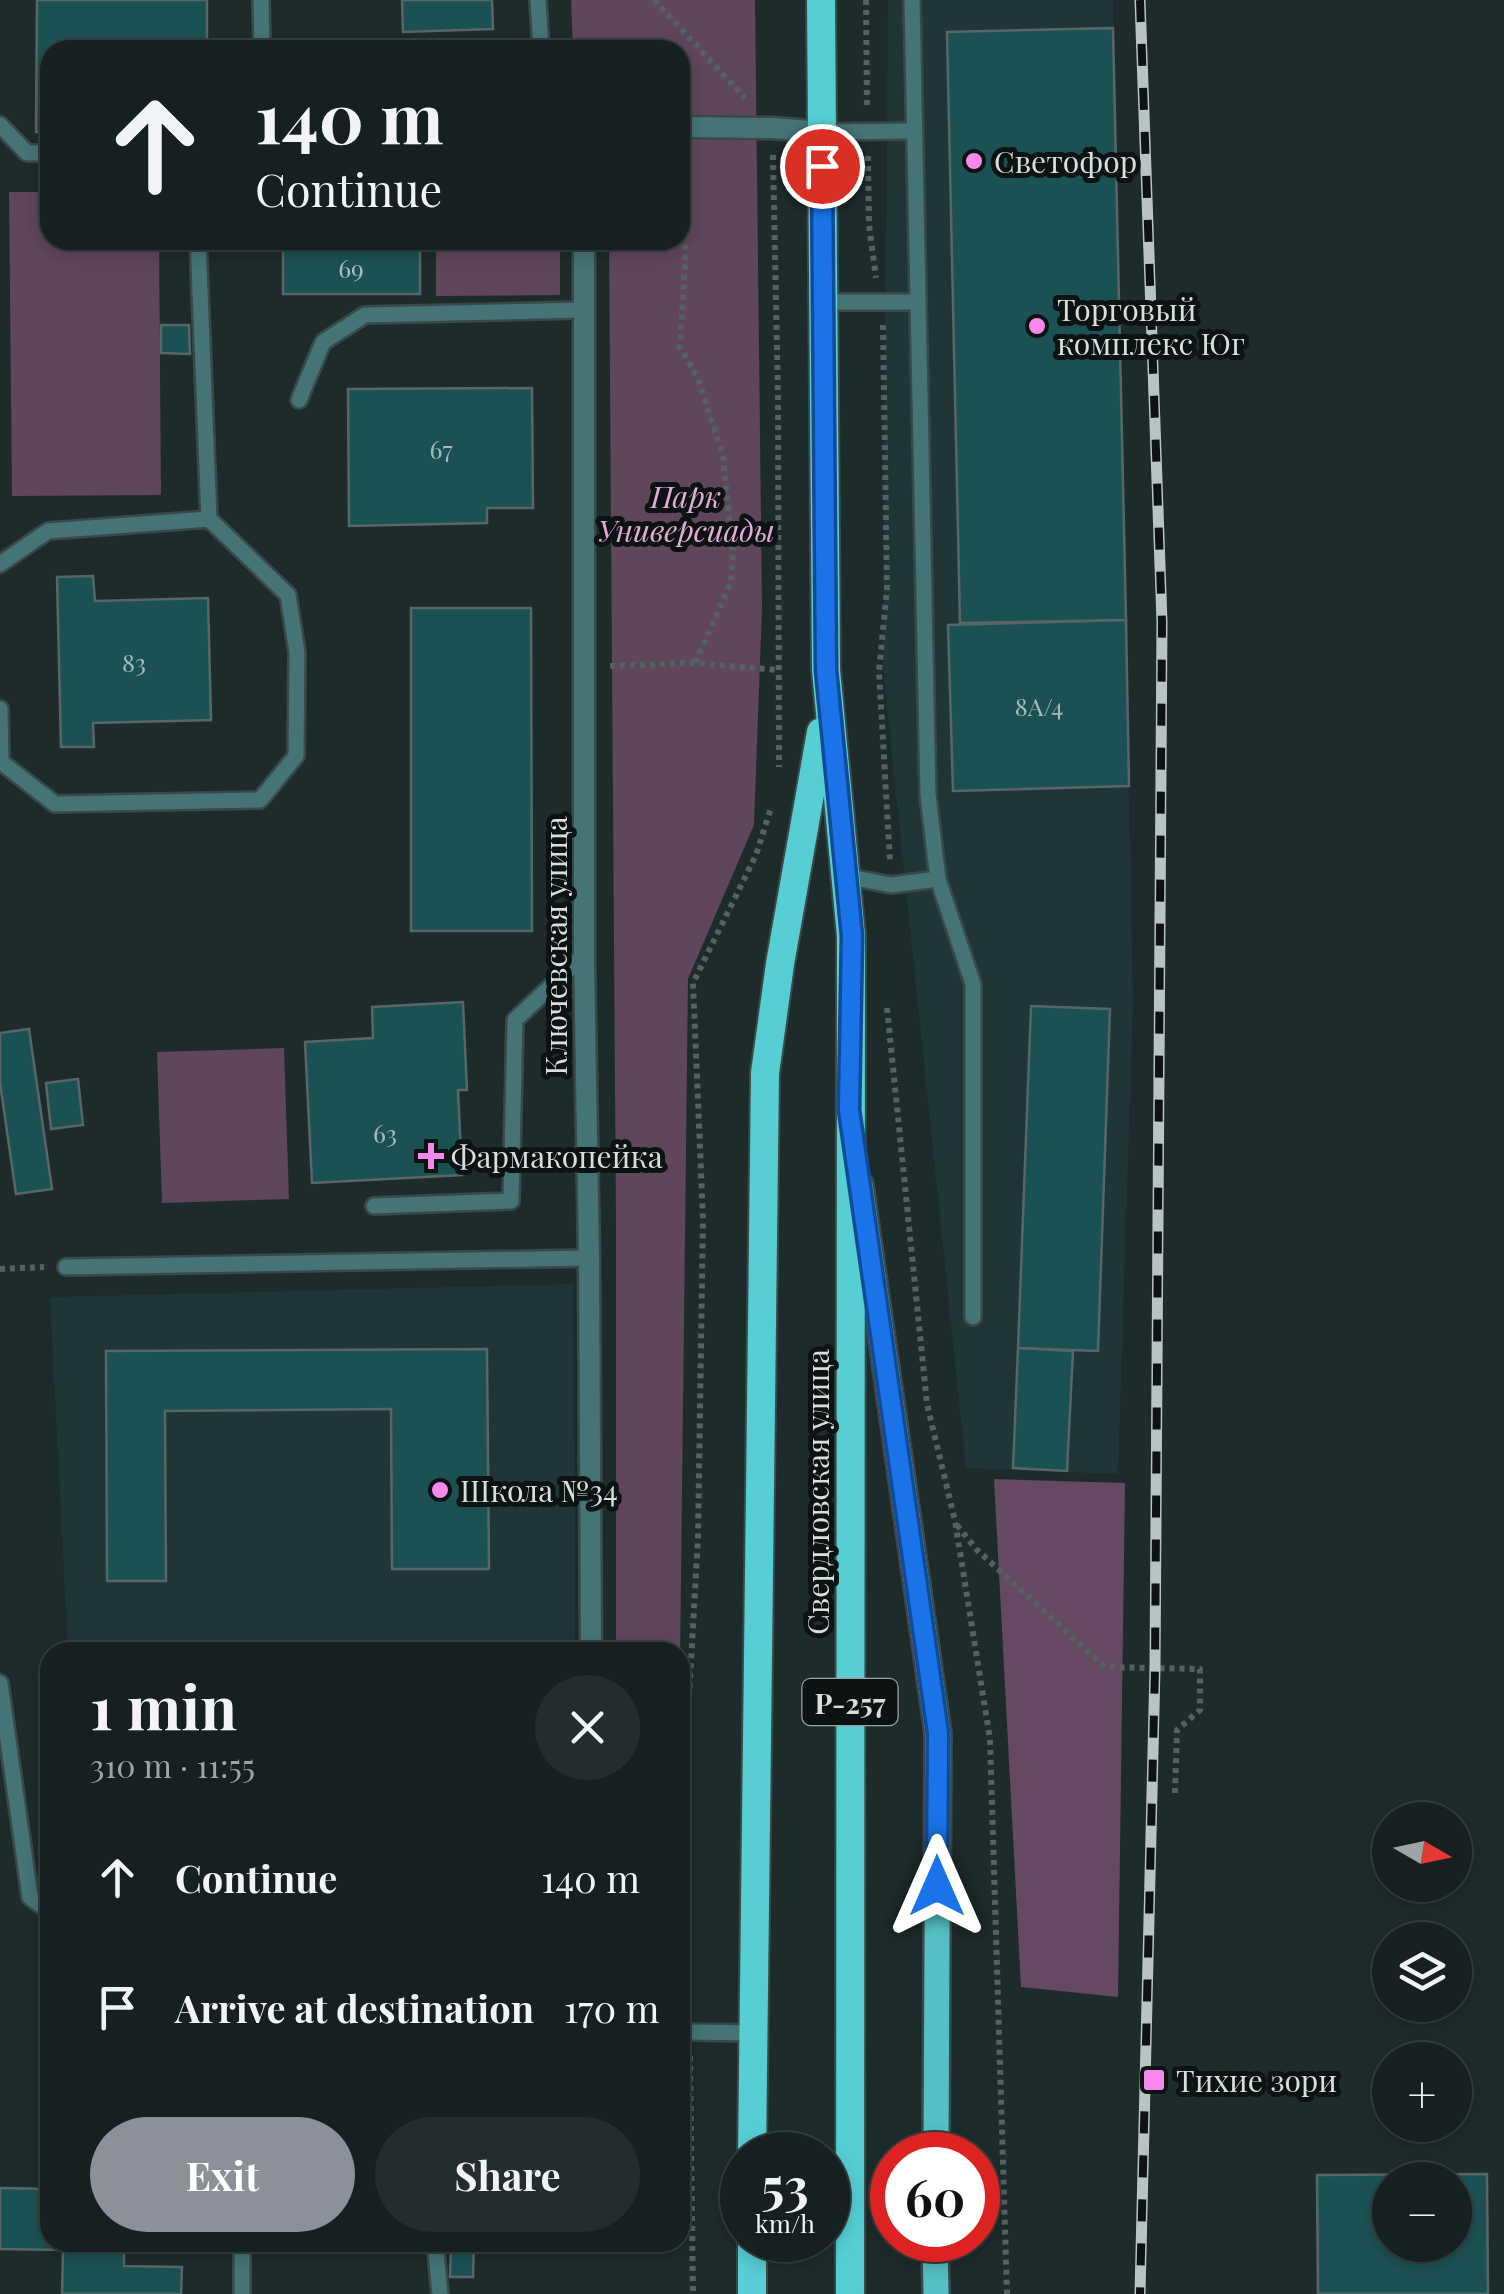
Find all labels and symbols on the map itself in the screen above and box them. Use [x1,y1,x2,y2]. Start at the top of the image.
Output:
pin [780,124,865,209]
place label: Светофор [994,141,1137,181]
marker: Светофор [963,150,985,172]
house number: 69 [338,251,364,284]
place label: Торговый комплекс Юг [1057,289,1245,363]
marker: Торговый комплекс Юг [1026,315,1048,337]
house number: 67 [429,432,453,465]
park label: Парк Универсиады [597,476,775,550]
house number: 83 [122,645,146,678]
house number: 8А/4 [1015,689,1063,722]
street label: Ключевская улица [535,816,575,1076]
house number: 63 [373,1116,397,1149]
place label: Фармакопейка [451,1136,663,1176]
marker: Фармакопейка [420,1145,442,1167]
street label: Свердловская улица [797,1349,837,1635]
place label: Школа №34 [460,1470,618,1510]
marker: Школа №34 [429,1479,451,1501]
road number: Р-257 [802,1679,898,1725]
north arrow [1372,1802,1472,1902]
position arrow [885,1834,989,1938]
place label: Тихие зори [1176,2060,1337,2100]
marker: Тихие зори [1141,2067,1167,2093]
speed limit sign: 60 [870,2132,1000,2262]

